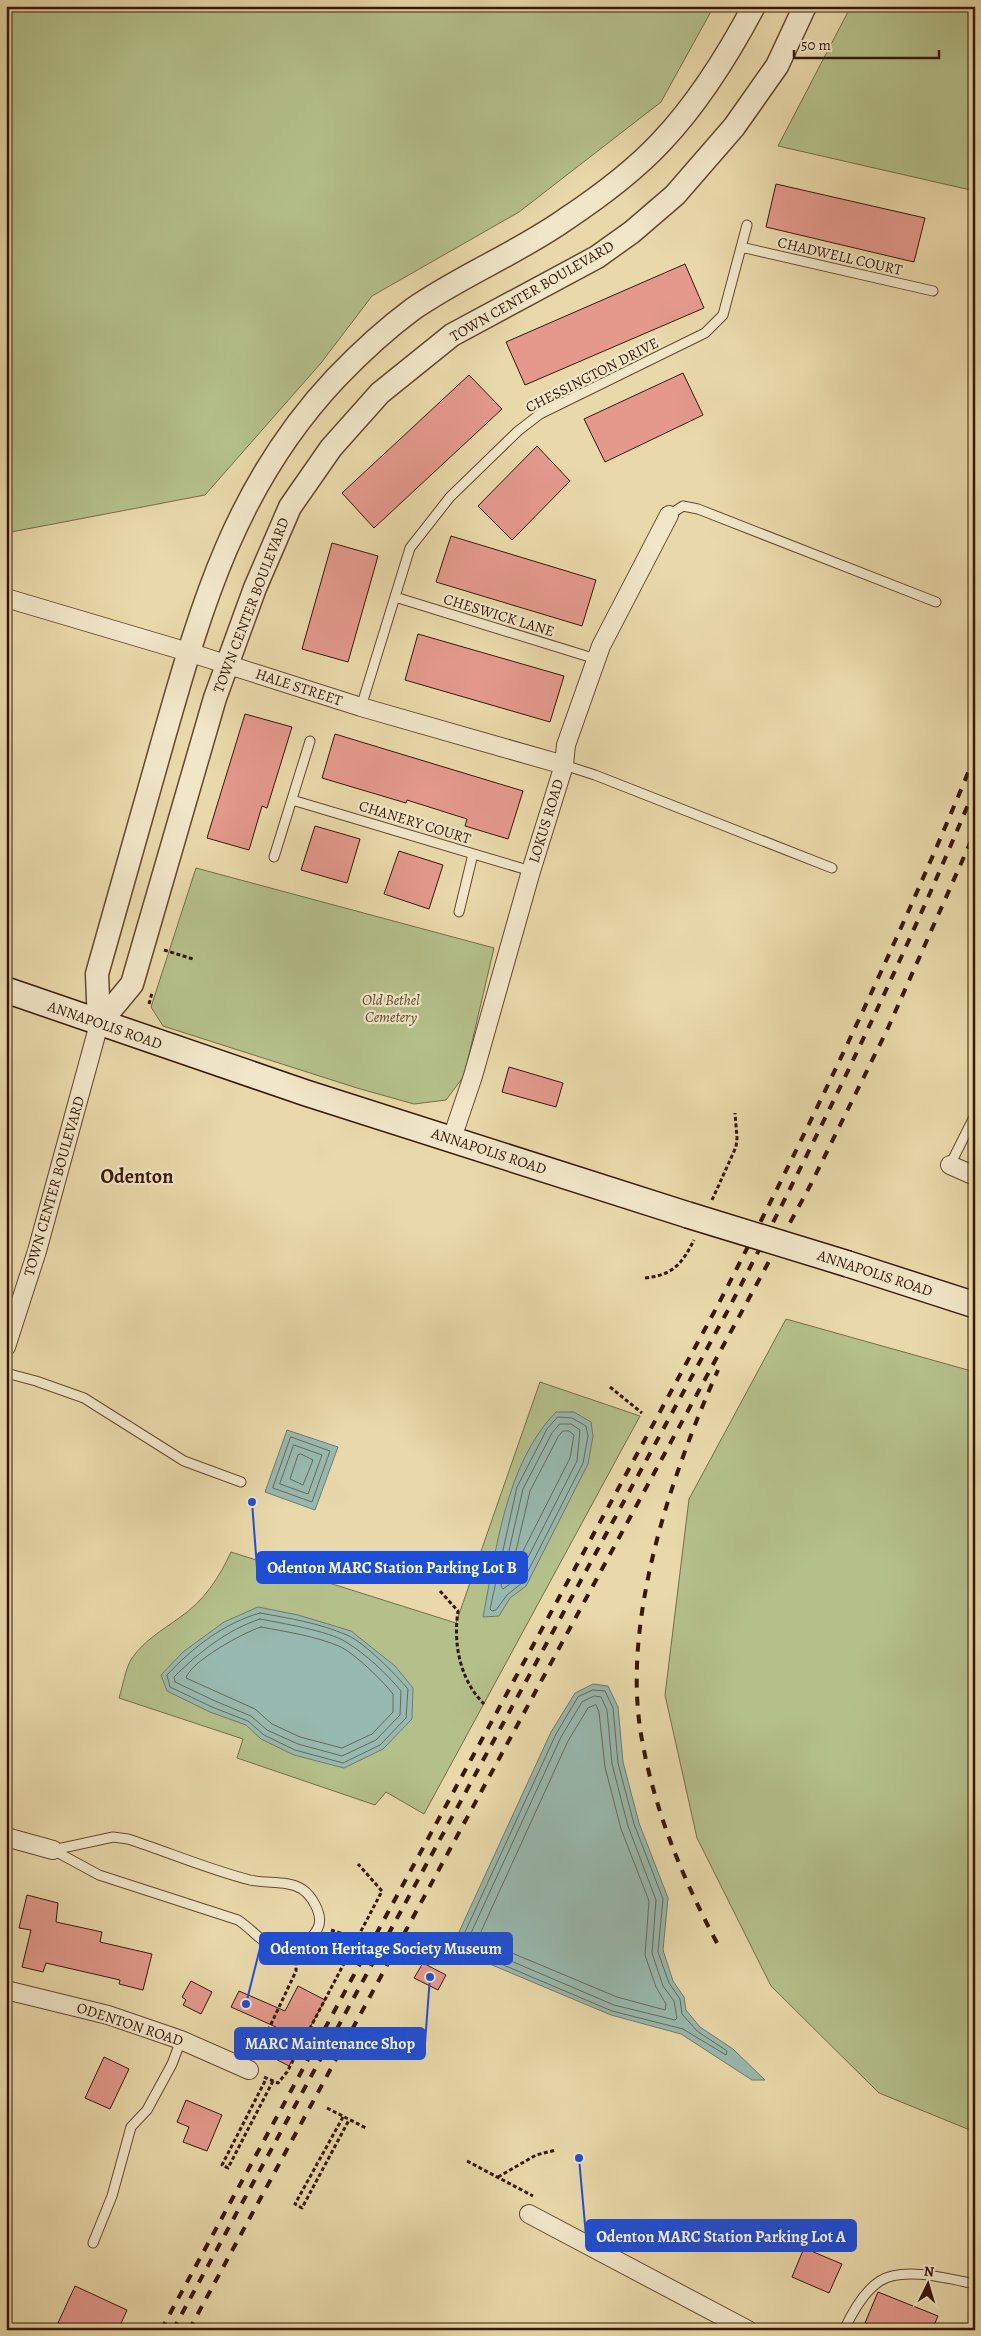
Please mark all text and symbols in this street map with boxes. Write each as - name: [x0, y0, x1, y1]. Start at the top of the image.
- scale bar: [794, 28, 938, 60]
- text: 50 m: [801, 35, 831, 55]
- street label: CHADWELL COURT: [776, 232, 905, 280]
- street label: TOWN CENTER BOULEVARD: [446, 236, 618, 346]
- street label: CHESSINGTON DRIVE: [522, 333, 662, 417]
- street label: TOWN CENTER BOULEVARD: [208, 514, 294, 696]
- street label: CHESWICK LANE: [441, 589, 557, 641]
- street label: HALE STREET: [253, 664, 346, 711]
- street label: LOKUS ROAD: [524, 776, 568, 866]
- street label: CHANERY COURT: [356, 795, 474, 849]
- park label: Old Bethel Cemetery: [362, 990, 420, 1027]
- street label: ANNAPOLIS ROAD: [44, 996, 165, 1054]
- street label: TOWN CENTER BOULEVARD: [19, 1094, 89, 1278]
- street label: ANNAPOLIS ROAD: [428, 1123, 549, 1179]
- district label: Odenton: [101, 1163, 173, 1190]
- street label: ANNAPOLIS ROAD: [814, 1245, 935, 1301]
- callout: Odenton MARC Station Parking Lot B: [257, 1552, 527, 1583]
- text: Odenton MARC Station Parking Lot B: [267, 1557, 517, 1579]
- callout: Odenton Heritage Society Museum: [260, 1933, 512, 1964]
- text: Odenton Heritage Society Museum: [270, 1938, 502, 1960]
- street label: ODENTON ROAD: [74, 1997, 186, 2051]
- callout: MARC Maintenance Shop: [235, 2028, 425, 2059]
- text: MARC Maintenance Shop: [245, 2033, 416, 2055]
- callout: Odenton MARC Station Parking Lot A: [586, 2220, 856, 2251]
- text: Odenton MARC Station Parking Lot A: [596, 2226, 847, 2248]
- north arrow: [904, 2258, 954, 2308]
- text: N: [923, 2262, 935, 2281]

